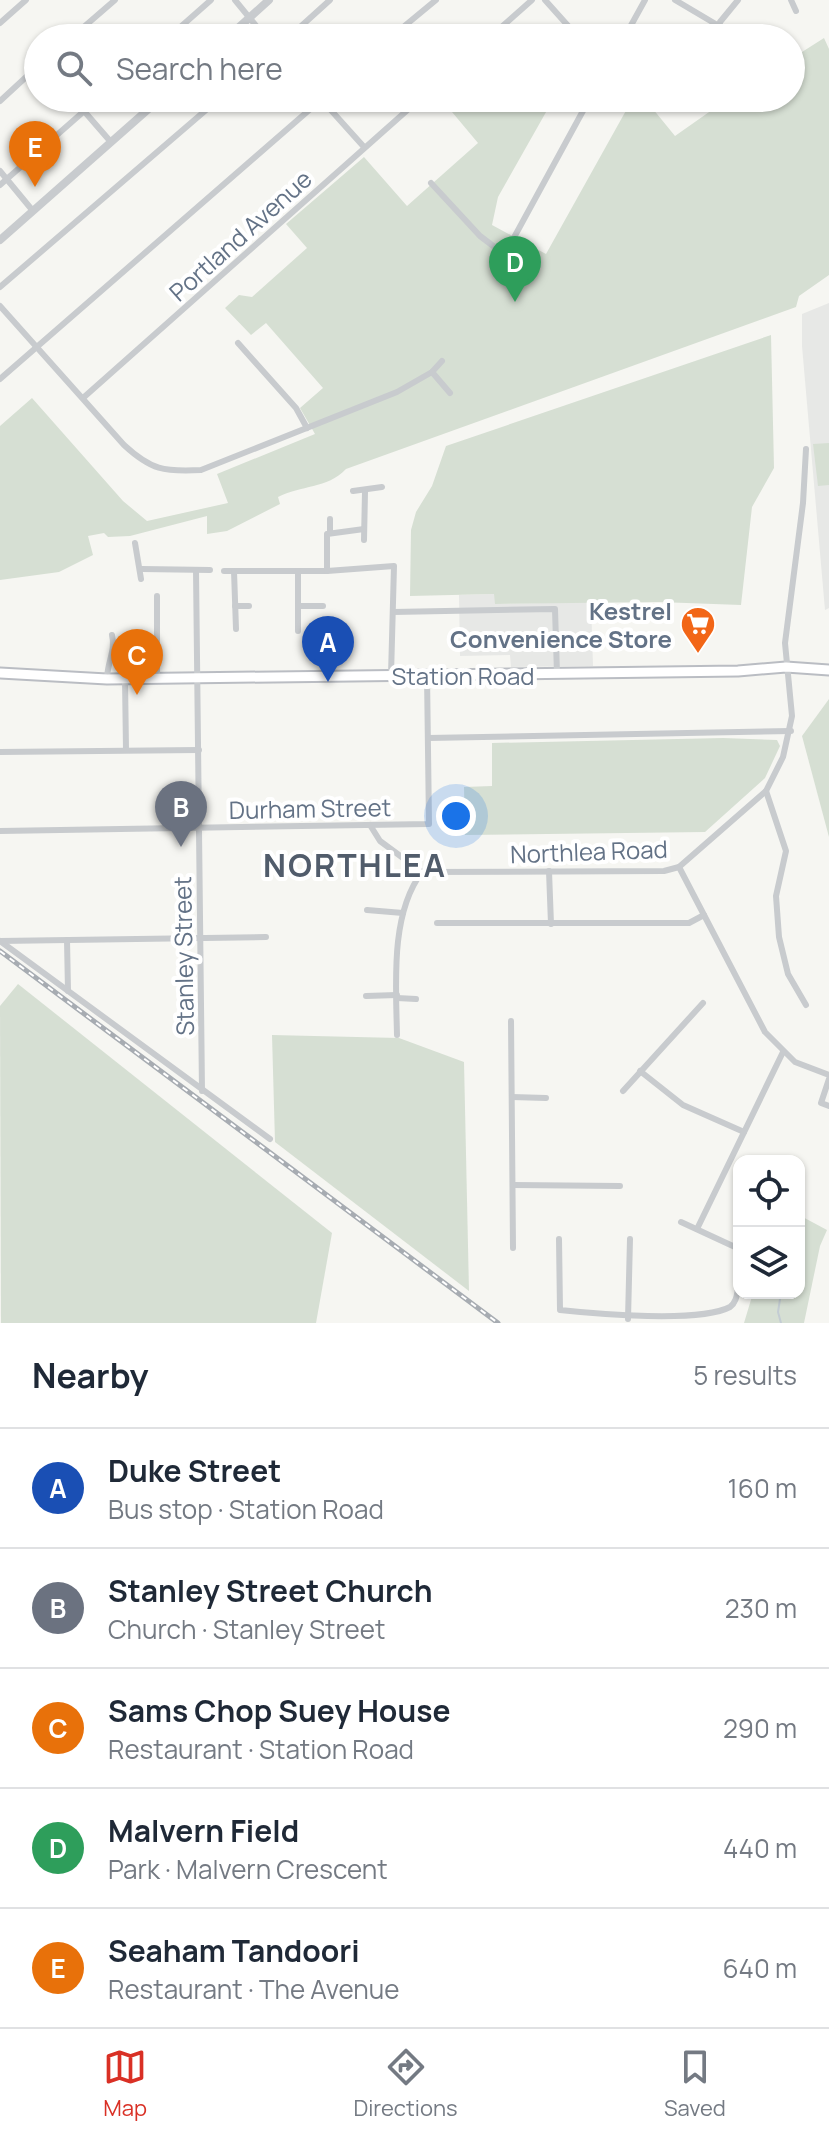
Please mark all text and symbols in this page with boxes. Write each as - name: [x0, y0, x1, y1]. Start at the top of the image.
- search box: [24, 24, 805, 112]
- icon: search: [52, 46, 96, 90]
- text: Search here: [116, 48, 283, 89]
- pin: E: [9, 121, 61, 187]
- street label: Portland Avenue: [162, 162, 318, 308]
- pin: D: [489, 236, 541, 302]
- place label: Kestrel Convenience Store: [450, 594, 672, 655]
- supermarket icon: Kestrel Convenience Store: [679, 605, 717, 655]
- pin: A: [302, 616, 354, 682]
- pin: C: [111, 629, 163, 695]
- street label: Station Road: [391, 659, 535, 692]
- pin: B: [155, 781, 207, 847]
- street label: Durham Street: [229, 790, 391, 826]
- your location: [436, 796, 476, 836]
- street label: Northlea Road: [510, 832, 668, 870]
- district label: NORTHLEA: [263, 843, 447, 887]
- street label: Stanley Street: [165, 876, 201, 1036]
- map controls: [733, 1155, 805, 1299]
- button: locate: [733, 1155, 805, 1227]
- button: layers: [733, 1227, 805, 1299]
- text: Nearby: [32, 1352, 148, 1398]
- text: 5 results: [693, 1357, 797, 1393]
- text: Duke Street: [108, 1450, 281, 1491]
- text: A: [49, 1470, 67, 1506]
- text: 160 m: [728, 1470, 797, 1506]
- text: Bus stop · Station Road: [108, 1491, 384, 1527]
- text: Stanley Street Church: [108, 1570, 433, 1611]
- text: B: [50, 1590, 66, 1626]
- text: 230 m: [725, 1590, 797, 1626]
- text: Church · Stanley Street: [108, 1611, 385, 1647]
- text: Sams Chop Suey House: [108, 1690, 450, 1731]
- text: C: [48, 1710, 68, 1746]
- text: 290 m: [723, 1710, 797, 1746]
- text: Restaurant · Station Road: [108, 1731, 414, 1767]
- text: Malvern Field: [108, 1810, 299, 1851]
- text: D: [49, 1830, 67, 1866]
- text: 440 m: [723, 1830, 797, 1866]
- text: Park · Malvern Crescent: [108, 1851, 388, 1887]
- text: Seaham Tandoori: [108, 1930, 360, 1971]
- text: E: [50, 1950, 66, 1986]
- text: 640 m: [722, 1950, 797, 1986]
- text: Restaurant · The Avenue: [108, 1971, 399, 2007]
- tab: Map: [103, 2045, 147, 2123]
- tab: Directions: [353, 2045, 458, 2123]
- tab: Saved: [664, 2045, 726, 2123]

